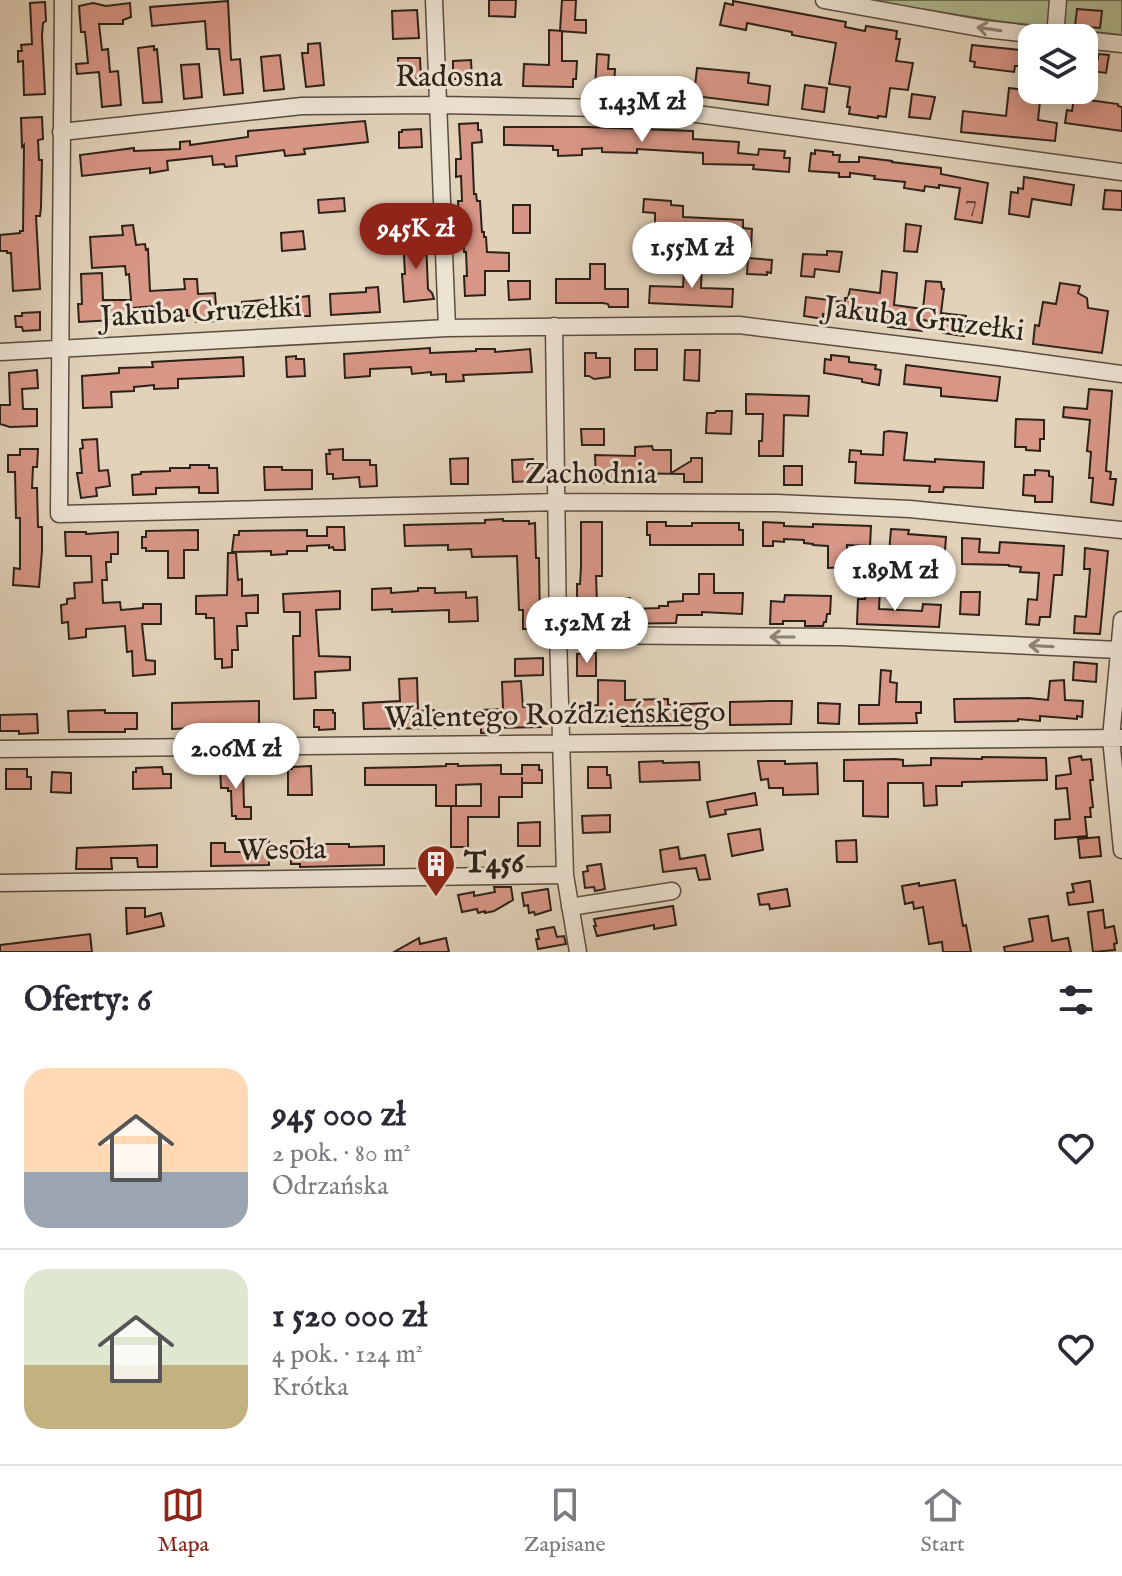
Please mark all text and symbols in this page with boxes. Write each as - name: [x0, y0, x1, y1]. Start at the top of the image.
- one-way arrow: [976, 21, 1002, 36]
- map controls: [1018, 24, 1098, 104]
- button: layers: [1018, 24, 1098, 104]
- street label: Radosna: [395, 59, 503, 97]
- pin: 1.43M zł: [559, 76, 725, 144]
- text: 1.43M zł: [598, 85, 686, 118]
- house number: 7: [965, 187, 977, 220]
- pin: 945K zł: [342, 203, 490, 271]
- text: 945K zł: [378, 212, 454, 245]
- pin: 1.55M zł: [609, 222, 775, 290]
- text: 1.55M zł: [650, 231, 734, 264]
- street label: Jakuba Gruzełki: [818, 288, 1027, 351]
- street label: Jakuba Gruzełki: [96, 289, 303, 337]
- street label: Zachodnia: [525, 456, 657, 494]
- pin: 1.89M zł: [812, 545, 978, 613]
- text: 1.89M zł: [852, 554, 938, 587]
- pin: 1.52M zł: [504, 597, 670, 665]
- text: 1.52M zł: [544, 606, 630, 639]
- one-way arrow: [769, 629, 796, 645]
- one-way arrow: [1028, 639, 1055, 654]
- street label: Walentego Roździeńskiego: [384, 694, 726, 738]
- pin: 2.06M zł: [153, 723, 319, 791]
- text: 2.06M zł: [191, 732, 281, 765]
- street label: Wesoła: [237, 831, 327, 871]
- building icon: T456: [415, 843, 457, 898]
- place label: T456: [463, 845, 525, 883]
- icon: filters: [1054, 978, 1098, 1022]
- text: Oferty: 6: [24, 979, 151, 1022]
- text: 945 000 zł: [272, 1094, 405, 1137]
- icon: home: [88, 1100, 184, 1196]
- icon: heart: [1054, 1126, 1098, 1170]
- text: 2 pok. · 80 m²: [272, 1137, 411, 1170]
- text: Odrzańska: [272, 1170, 388, 1203]
- text: 1 520 000 zł: [272, 1295, 427, 1338]
- icon: home: [88, 1301, 184, 1397]
- icon: heart: [1054, 1327, 1098, 1371]
- text: 4 pok. · 124 m²: [272, 1338, 423, 1371]
- text: Krótka: [272, 1371, 348, 1404]
- tab: Mapa: [157, 1483, 209, 1559]
- tab: Zapisane: [524, 1483, 606, 1559]
- tab: Start: [921, 1483, 965, 1559]

